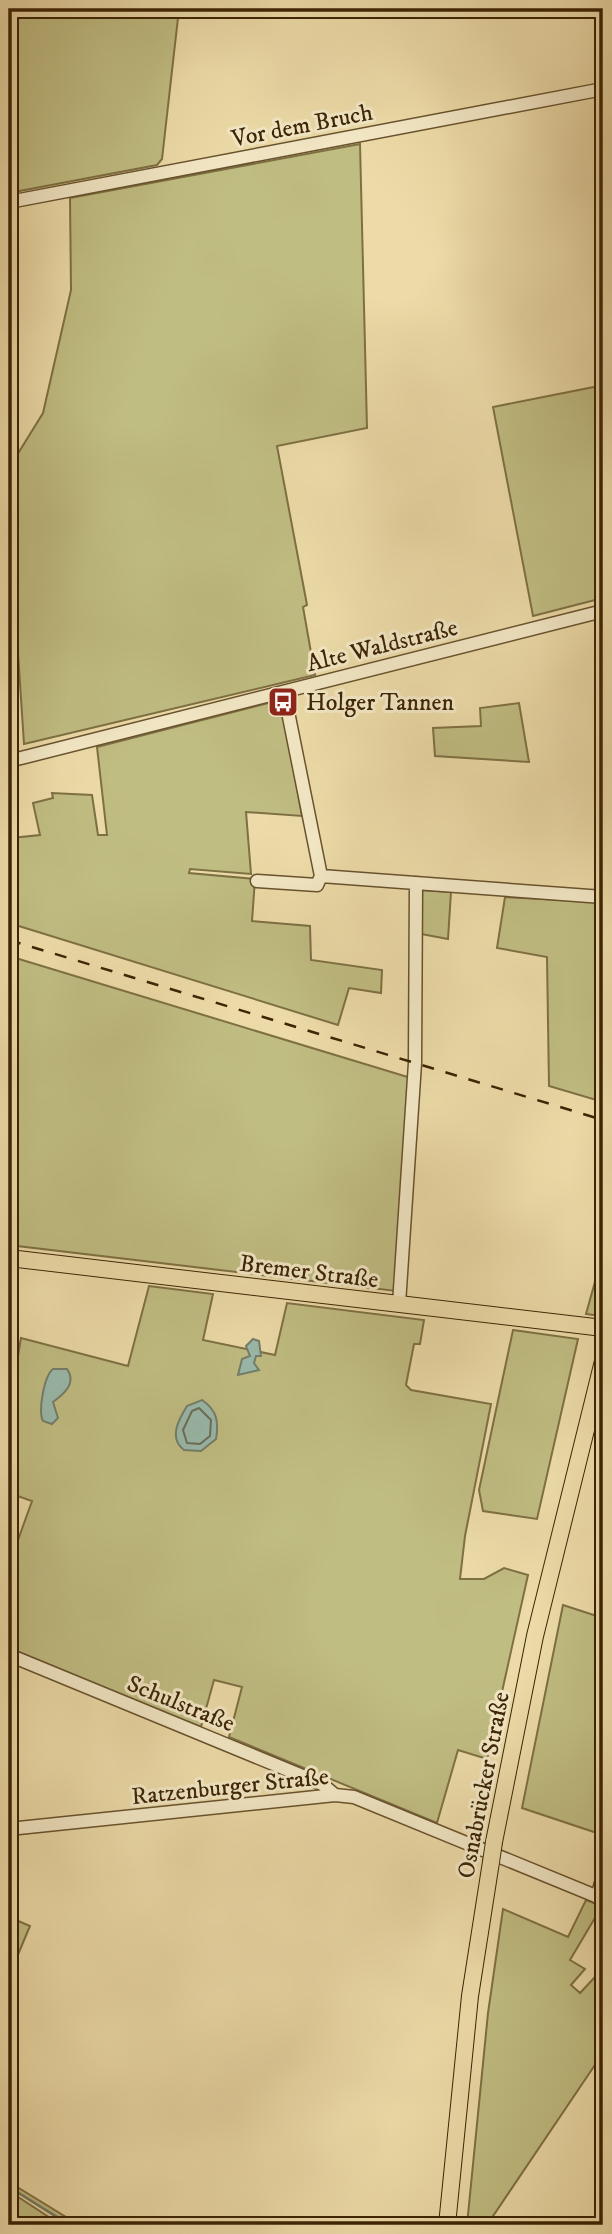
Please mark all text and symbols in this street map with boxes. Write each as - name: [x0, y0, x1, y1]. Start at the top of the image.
- street label: Vor dem Bruch: [228, 98, 376, 155]
- street label: Alte Waldstraße: [304, 613, 461, 679]
- bus stop icon: Holger Tannen: [266, 685, 300, 719]
- place label: Holger Tannen: [306, 688, 454, 718]
- street label: Bremer Straße: [238, 1249, 380, 1295]
- street label: Schulstraße: [122, 1669, 239, 1739]
- street label: Osnabrücker Straße: [451, 1689, 517, 1881]
- street label: Ratzenburger Straße: [130, 1762, 330, 1812]

